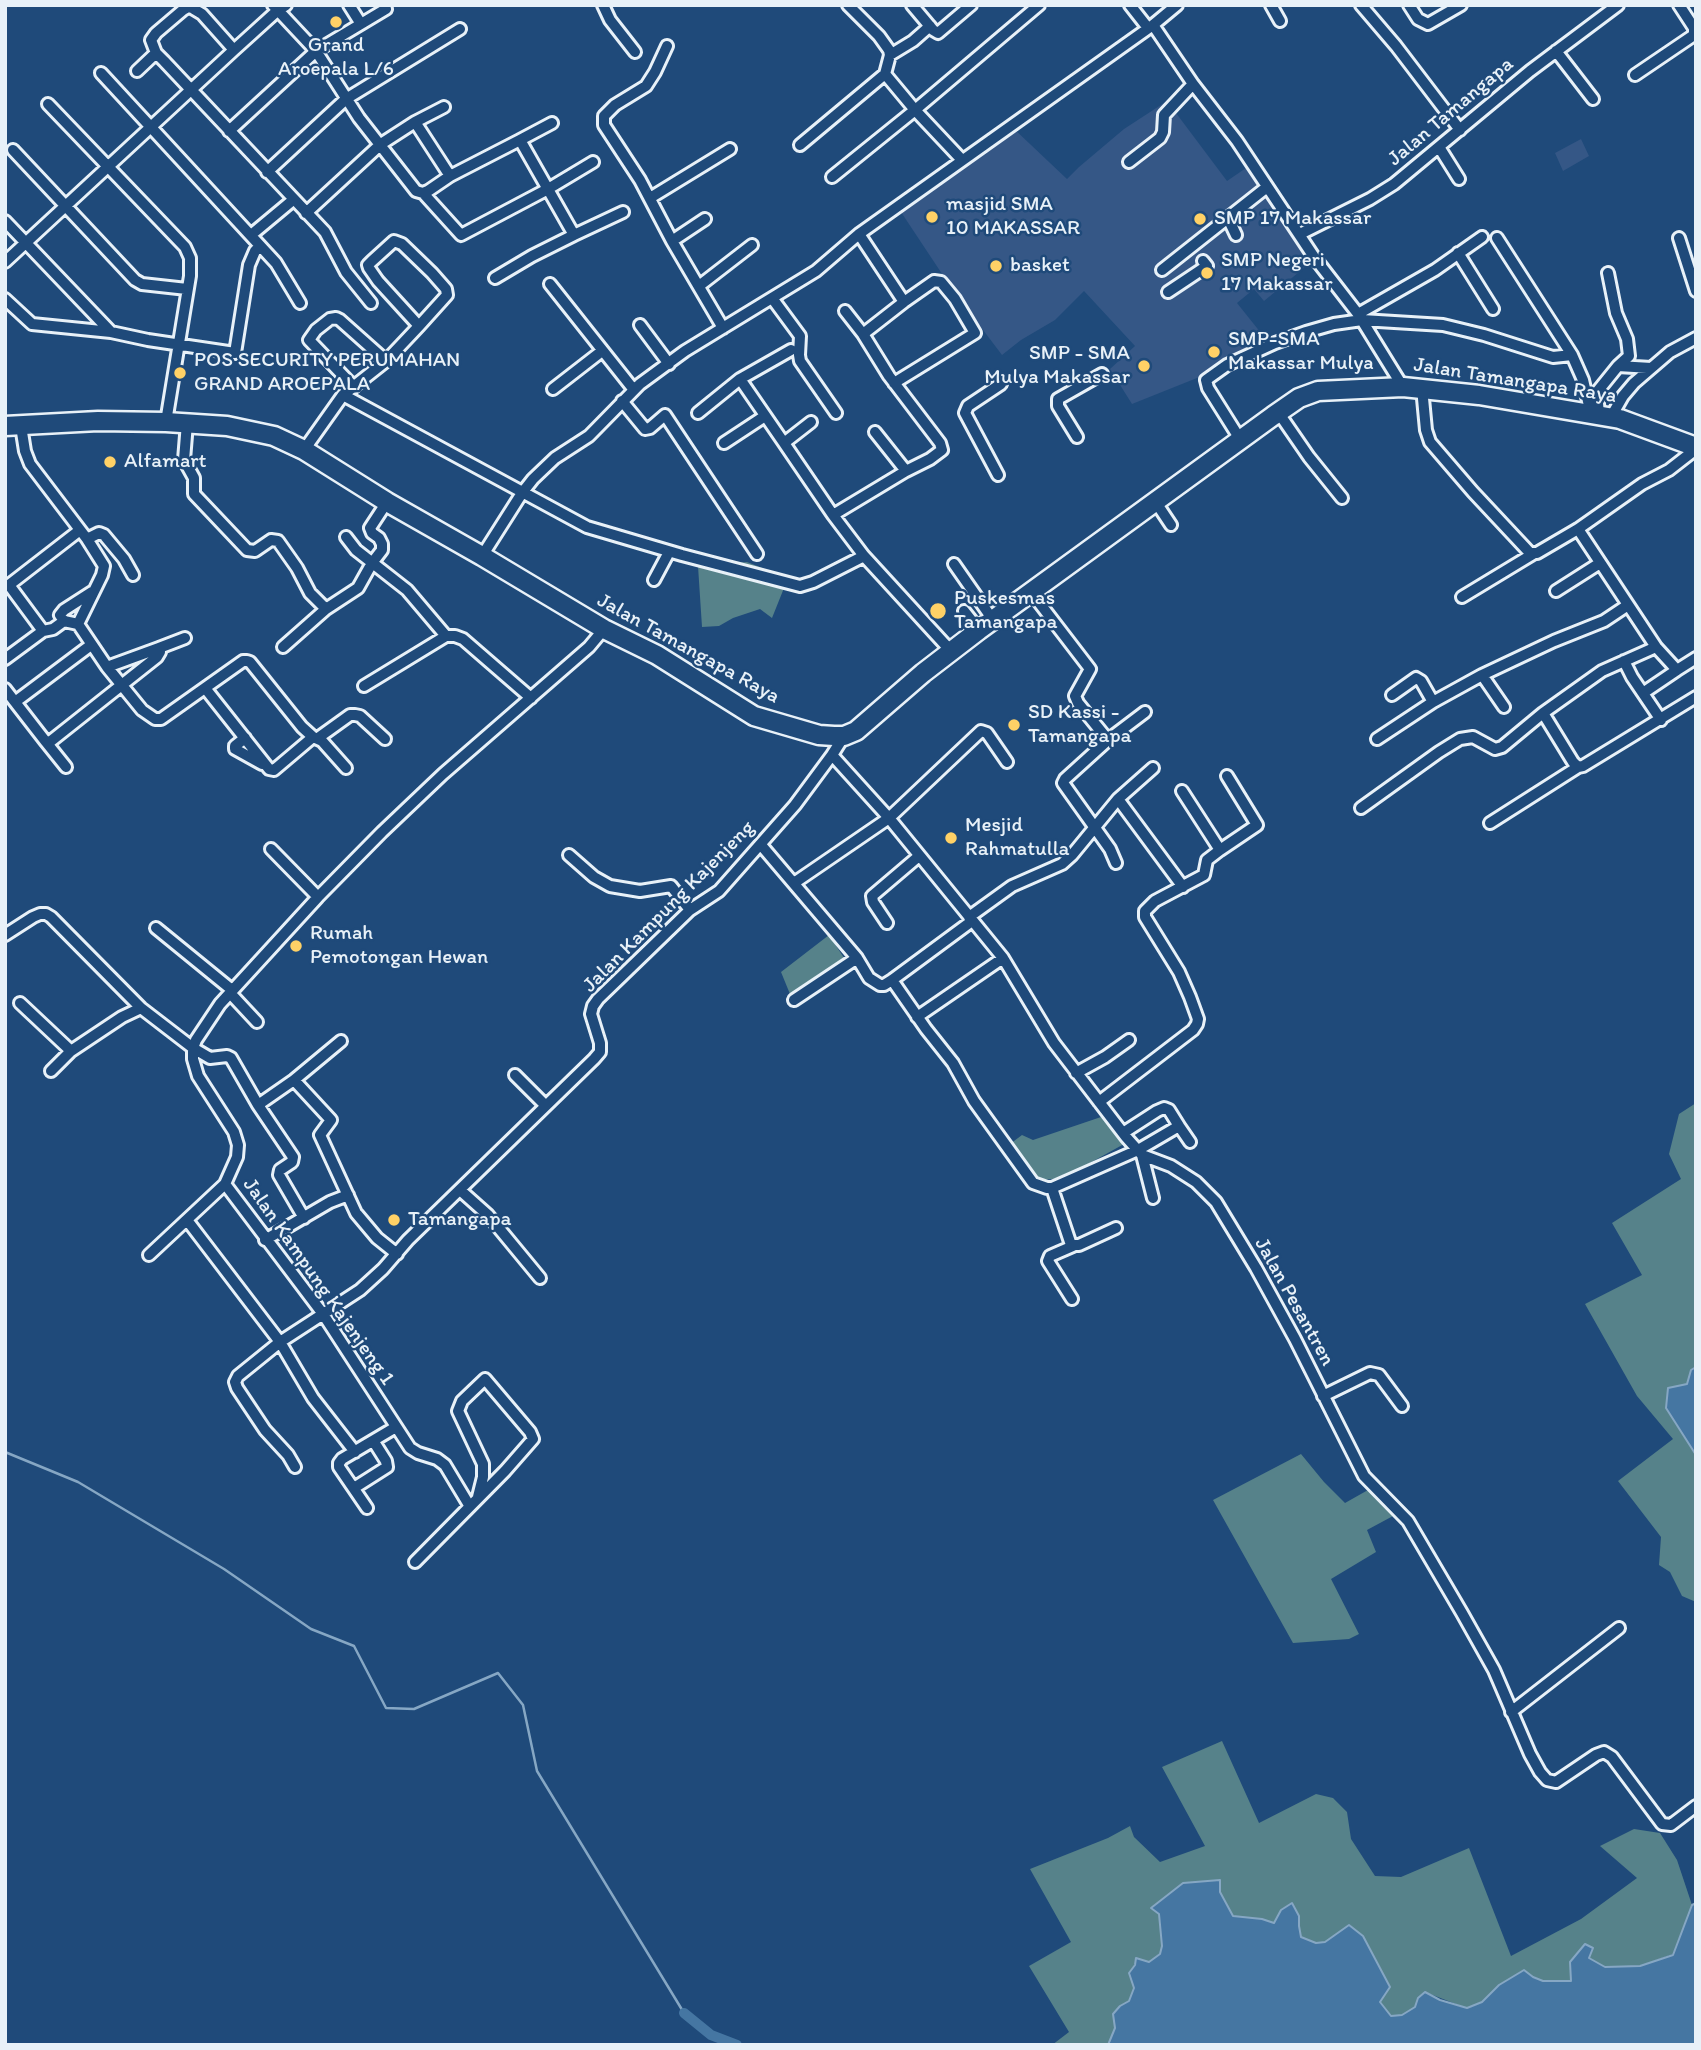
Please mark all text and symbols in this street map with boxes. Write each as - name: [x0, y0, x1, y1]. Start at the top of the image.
- marker: Grand Aroepala L/6: [328, 14, 344, 30]
- place label: Grand Aroepala L/6: [278, 33, 394, 83]
- street label: Jalan Tamangapa: [1383, 52, 1519, 172]
- place label: masjid SMA 10 MAKASSAR: [946, 192, 1080, 242]
- place label: SMP 17 Makassar: [1214, 206, 1371, 232]
- marker: masjid SMA 10 MAKASSAR: [924, 209, 940, 225]
- marker: SMP 17 Makassar: [1192, 211, 1208, 227]
- place label: SMP Negeri 17 Makassar: [1221, 248, 1333, 298]
- place label: basket: [1010, 253, 1070, 279]
- marker: basket: [988, 258, 1004, 274]
- marker: SMP Negeri 17 Makassar: [1199, 265, 1215, 281]
- place label: SMP-SMA Makassar Mulya: [1228, 327, 1374, 377]
- place label: SMP - SMA Mulya Makassar: [984, 341, 1130, 391]
- marker: SMP-SMA Makassar Mulya: [1206, 344, 1222, 360]
- place label: POS SECURITY PERUMAHAN GRAND AROEPALA: [194, 348, 460, 398]
- street label: Jalan Tamangapa Raya: [1412, 353, 1618, 409]
- marker: SMP - SMA Mulya Makassar: [1136, 358, 1152, 374]
- marker: POS SECURITY PERUMAHAN GRAND AROEPALA: [172, 365, 188, 381]
- place label: Alfamart: [124, 449, 206, 475]
- marker: Alfamart: [102, 454, 118, 470]
- place label: Puskesmas Tamangapa: [954, 586, 1058, 636]
- street label: Jalan Tamangapa Raya: [592, 588, 784, 710]
- marker: Puskesmas Tamangapa: [928, 601, 948, 621]
- place label: SD Kassi - Tamangapa: [1028, 700, 1132, 750]
- marker: SD Kassi - Tamangapa: [1006, 717, 1022, 733]
- place label: Mesjid Rahmatulla: [965, 813, 1070, 863]
- street label: Jalan Kampung Kajenjeng: [578, 816, 760, 998]
- marker: Mesjid Rahmatulla: [943, 830, 959, 846]
- place label: Rumah Pemotongan Hewan: [310, 921, 488, 971]
- marker: Rumah Pemotongan Hewan: [288, 938, 304, 954]
- street label: Jalan Kampung Kajenjeng 1: [237, 1174, 399, 1390]
- place label: Tamangapa: [408, 1207, 512, 1233]
- marker: Tamangapa: [386, 1212, 402, 1228]
- street label: Jalan Pesantren: [1248, 1233, 1340, 1371]

